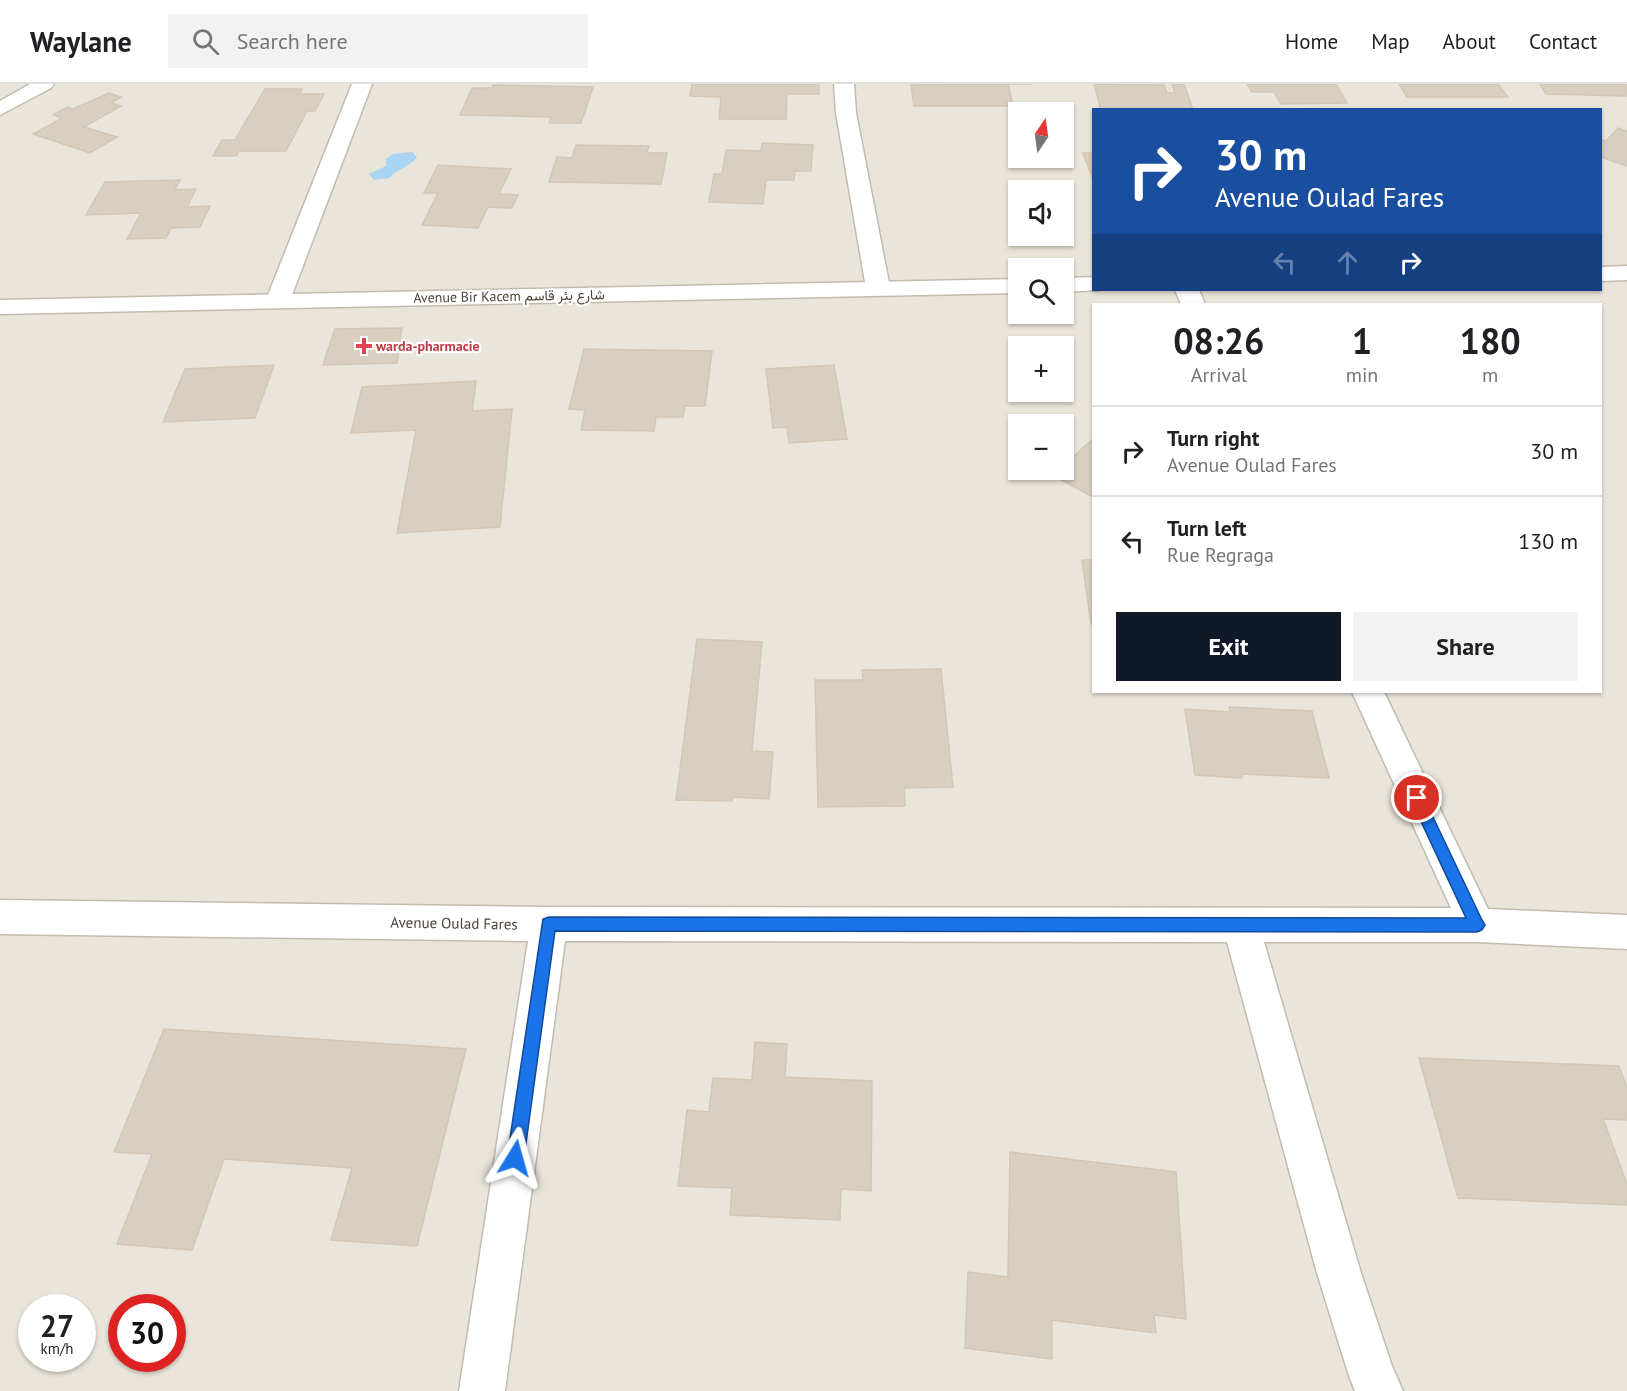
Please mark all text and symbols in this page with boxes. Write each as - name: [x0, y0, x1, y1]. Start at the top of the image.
- search box: [168, 14, 588, 68]
- text: Waylane: [30, 23, 132, 60]
- icon: search: [189, 25, 222, 58]
- text: Search here: [237, 27, 348, 55]
- text: Home: [1285, 28, 1338, 55]
- text: Map: [1371, 28, 1410, 55]
- text: About: [1443, 28, 1496, 55]
- text: Contact: [1529, 28, 1597, 55]
- north arrow: [1008, 102, 1074, 168]
- map controls: [1008, 102, 1074, 480]
- text: 30 m: [1215, 127, 1307, 182]
- icon: right: [1116, 132, 1194, 210]
- button: sound: [1008, 180, 1074, 246]
- text: Avenue Oulad Fares: [1215, 180, 1444, 214]
- icon: left: [1268, 246, 1301, 279]
- icon: ahead: [1331, 246, 1364, 279]
- icon: right: [1394, 246, 1427, 279]
- button: search: [1008, 258, 1074, 324]
- street label: Avenue Bir Kacem شارع بئر قاسم: [413, 285, 605, 309]
- text: 08:26: [1173, 317, 1265, 364]
- text: 1: [1352, 317, 1372, 364]
- text: 180: [1460, 317, 1521, 364]
- button: +: [1008, 336, 1074, 402]
- place label: warda-pharmacie: [375, 337, 480, 355]
- marker: warda-pharmacie: [357, 339, 371, 353]
- text: Arrival: [1191, 362, 1247, 388]
- text: min: [1346, 362, 1378, 388]
- text: m: [1482, 362, 1498, 388]
- button: −: [1008, 414, 1074, 480]
- text: Turn right: [1167, 424, 1259, 452]
- icon: right: [1116, 435, 1149, 468]
- text: 30 m: [1530, 437, 1578, 465]
- text: Avenue Oulad Fares: [1167, 452, 1337, 478]
- text: Turn left: [1167, 514, 1247, 542]
- icon: left: [1116, 525, 1149, 558]
- text: 130 m: [1518, 527, 1578, 555]
- text: Rue Regraga: [1167, 542, 1274, 568]
- button: Exit: [1116, 612, 1341, 681]
- button: Share: [1353, 612, 1578, 681]
- pin: [1391, 772, 1442, 823]
- icon: arrive: [1400, 781, 1433, 814]
- street label: Avenue Oulad Fares: [390, 912, 518, 934]
- position arrow: [483, 1126, 547, 1190]
- speed limit sign: 30: [108, 1294, 186, 1372]
- text: 27: [40, 1306, 74, 1345]
- text: km/h: [41, 1339, 73, 1358]

